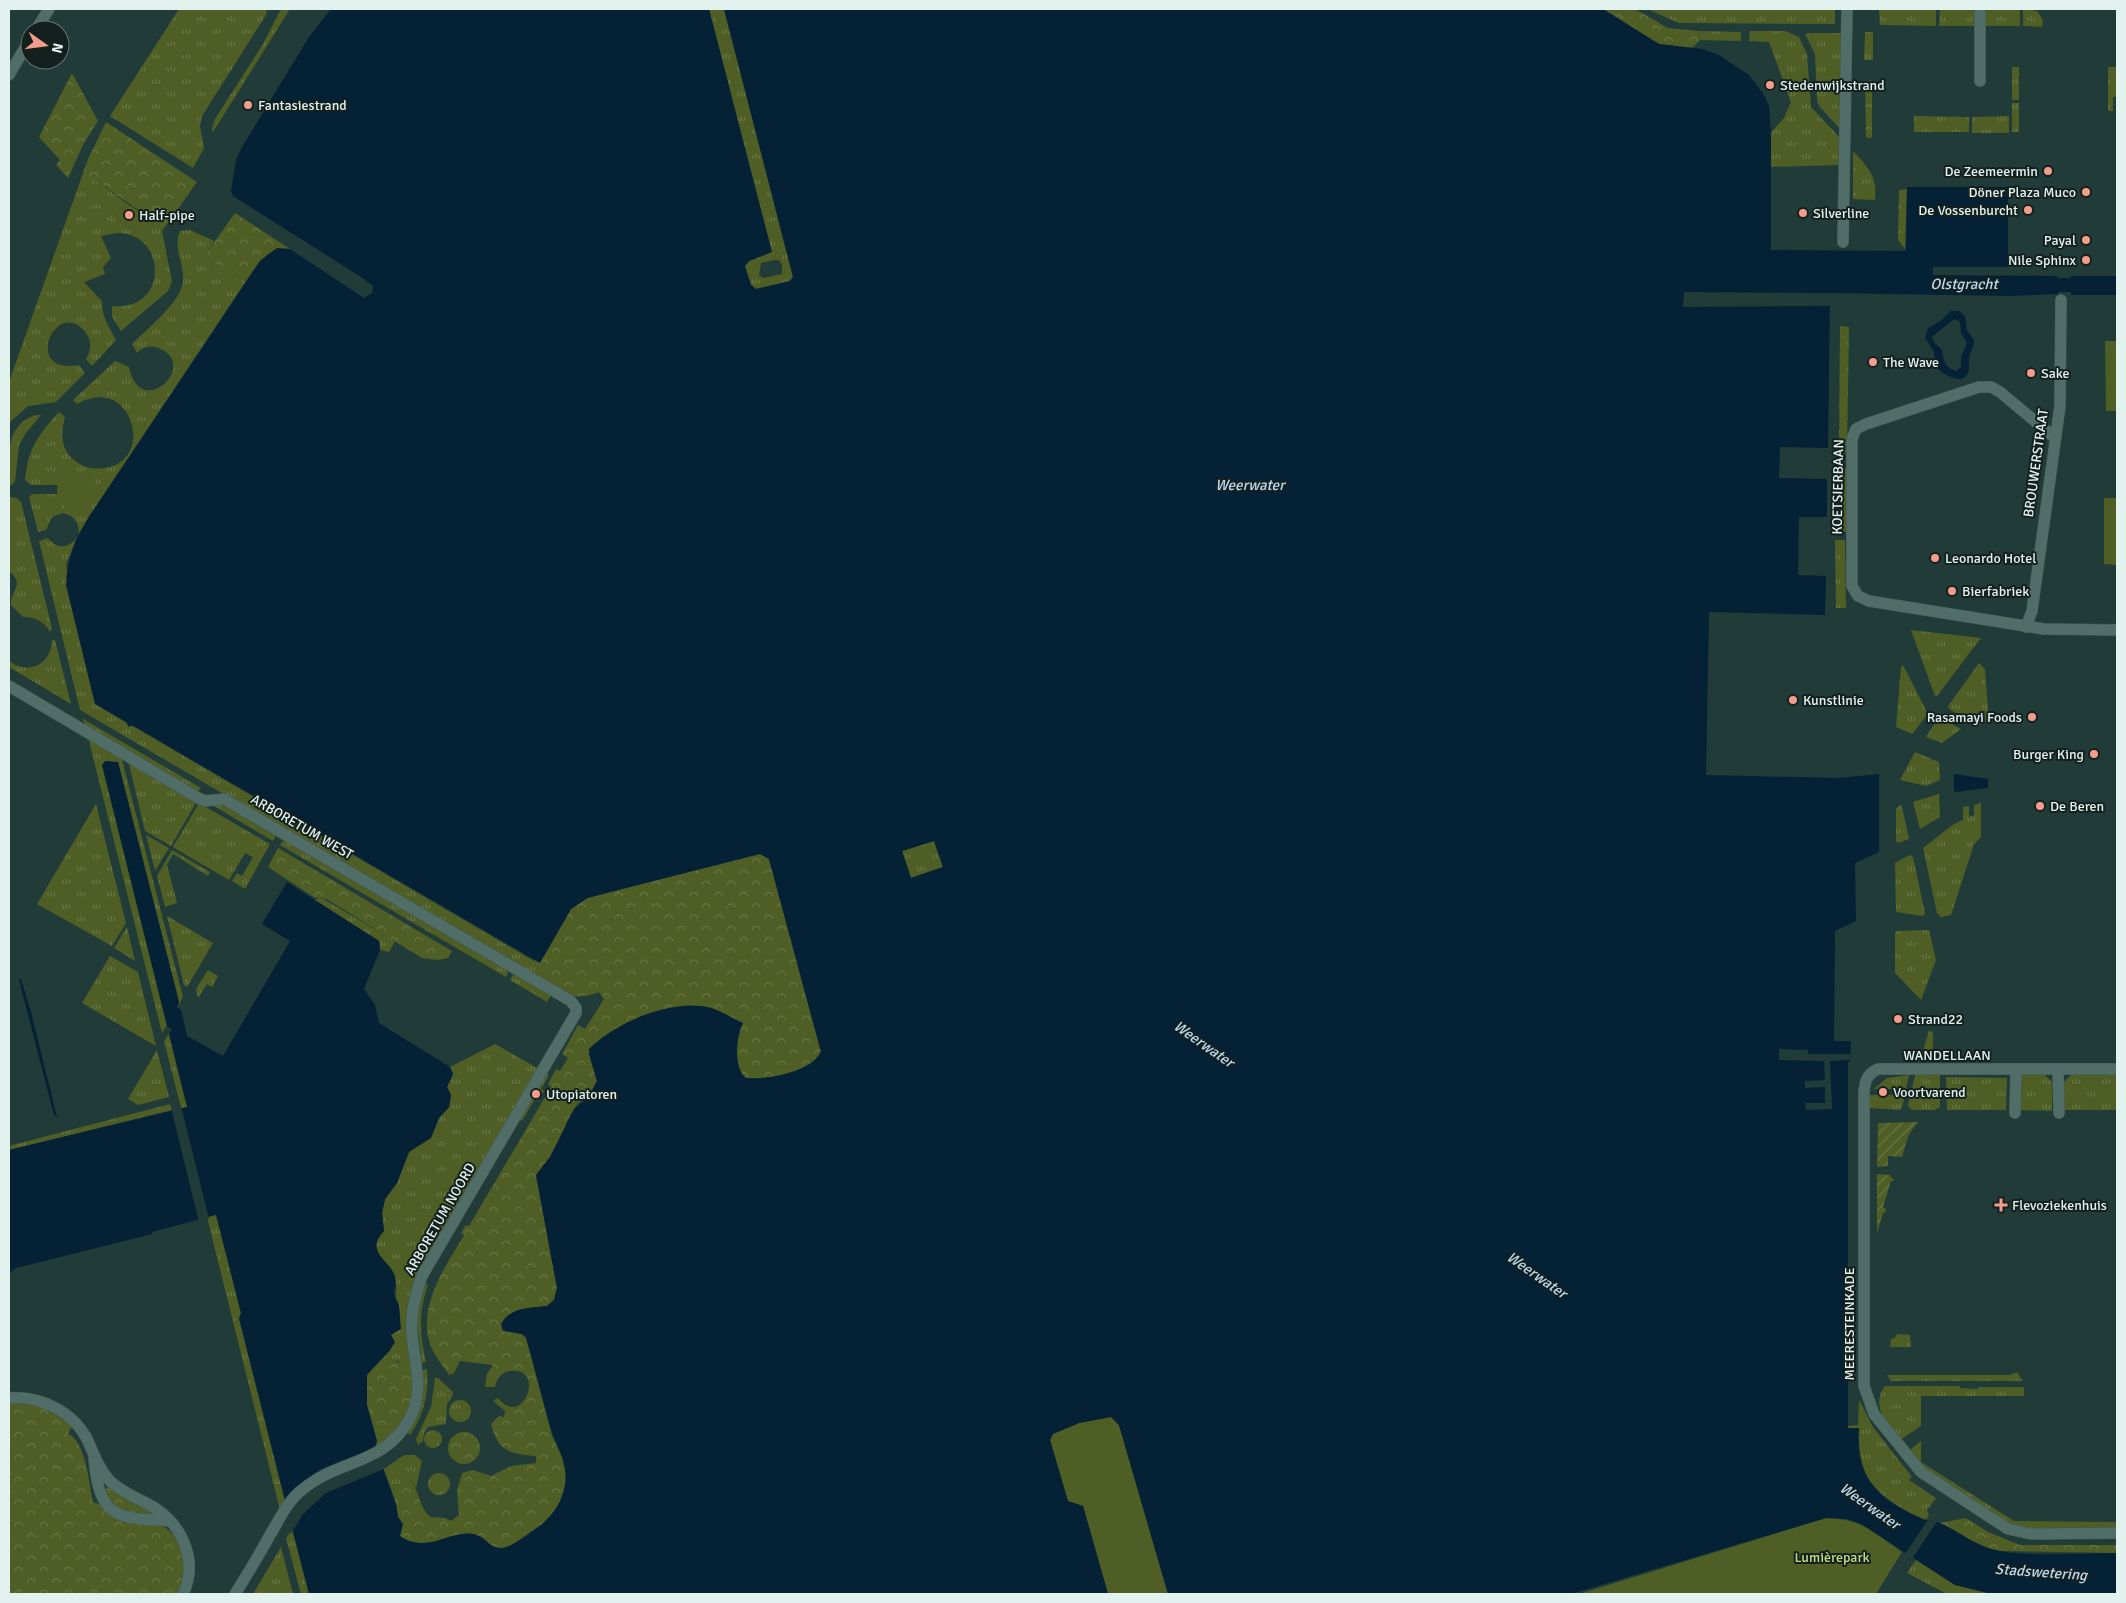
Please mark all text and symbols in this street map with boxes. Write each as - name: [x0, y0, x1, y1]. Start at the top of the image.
- north arrow: [20, 20, 70, 70]
- text: N: [48, 41, 67, 55]
- place label: Stedenwijkstrand: [1780, 77, 1885, 94]
- marker: Stedenwijkstrand: [1764, 79, 1776, 91]
- place label: Fantasiestrand: [258, 97, 347, 114]
- marker: Fantasiestrand: [242, 99, 254, 111]
- place label: De Zeemeermin: [1944, 163, 2038, 180]
- marker: De Zeemeermin: [2042, 165, 2054, 177]
- place label: Döner Plaza Muco: [1968, 184, 2076, 201]
- marker: Döner Plaza Muco: [2080, 186, 2092, 198]
- place label: De Vossenburcht: [1918, 202, 2018, 219]
- marker: De Vossenburcht: [2022, 204, 2034, 216]
- place label: Silverline: [1813, 205, 1869, 222]
- place label: Half-pipe: [139, 207, 195, 224]
- marker: Silverline: [1797, 207, 1809, 219]
- marker: Half-pipe: [123, 209, 135, 221]
- place label: Payal: [2044, 232, 2076, 249]
- marker: Payal: [2080, 234, 2092, 246]
- place label: Nile Sphinx: [2008, 252, 2077, 269]
- marker: Nile Sphinx: [2080, 254, 2092, 266]
- water label: Olstgracht: [1930, 275, 1999, 293]
- place label: The Wave: [1883, 354, 1939, 371]
- marker: The Wave: [1867, 356, 1879, 368]
- place label: Sake: [2041, 365, 2070, 382]
- marker: Sake: [2025, 367, 2037, 379]
- street label: BROUWERSTRAAT: [2020, 408, 2052, 518]
- street label: KOETSIERBAAN: [1829, 439, 1847, 535]
- water label: Weerwater: [1215, 476, 1287, 494]
- place label: Leonardo Hotel: [1945, 550, 2036, 567]
- marker: Leonardo Hotel: [1929, 552, 1941, 564]
- place label: Bierfabriek: [1962, 583, 2029, 600]
- marker: Bierfabriek: [1946, 585, 1958, 597]
- place label: Kunstlinie: [1803, 692, 1864, 709]
- marker: Kunstlinie: [1787, 694, 1799, 706]
- place label: Rasamayi Foods: [1927, 709, 2022, 726]
- marker: Rasamayi Foods: [2026, 711, 2038, 723]
- place label: Burger King: [2013, 746, 2084, 763]
- marker: Burger King: [2088, 748, 2100, 760]
- street label: ARBORETUM WEST: [248, 791, 356, 863]
- place label: De Beren: [2050, 798, 2104, 815]
- marker: De Beren: [2034, 800, 2046, 812]
- place label: Strand22: [1908, 1011, 1963, 1028]
- marker: Strand22: [1892, 1013, 1904, 1025]
- water label: Weerwater: [1170, 1017, 1240, 1073]
- street label: WANDELLAAN: [1903, 1047, 1991, 1064]
- place label: Voortvarend: [1893, 1084, 1966, 1101]
- place label: Utopiatoren: [546, 1086, 617, 1103]
- marker: Voortvarend: [1877, 1086, 1889, 1098]
- marker: Utopiatoren: [530, 1088, 542, 1100]
- street label: ARBORETUM NOORD: [401, 1160, 479, 1278]
- place label: Flevoziekenhuis: [2012, 1197, 2107, 1214]
- marker: Flevoziekenhuis: [1994, 1198, 2008, 1212]
- water label: Weerwater: [1503, 1248, 1573, 1304]
- street label: MEERESTEINKADE: [1841, 1267, 1858, 1381]
- water label: Weerwater: [1836, 1479, 1906, 1535]
- park label: Lumièrepark: [1794, 1549, 1870, 1566]
- water label: Stadswetering: [1994, 1560, 2089, 1584]

